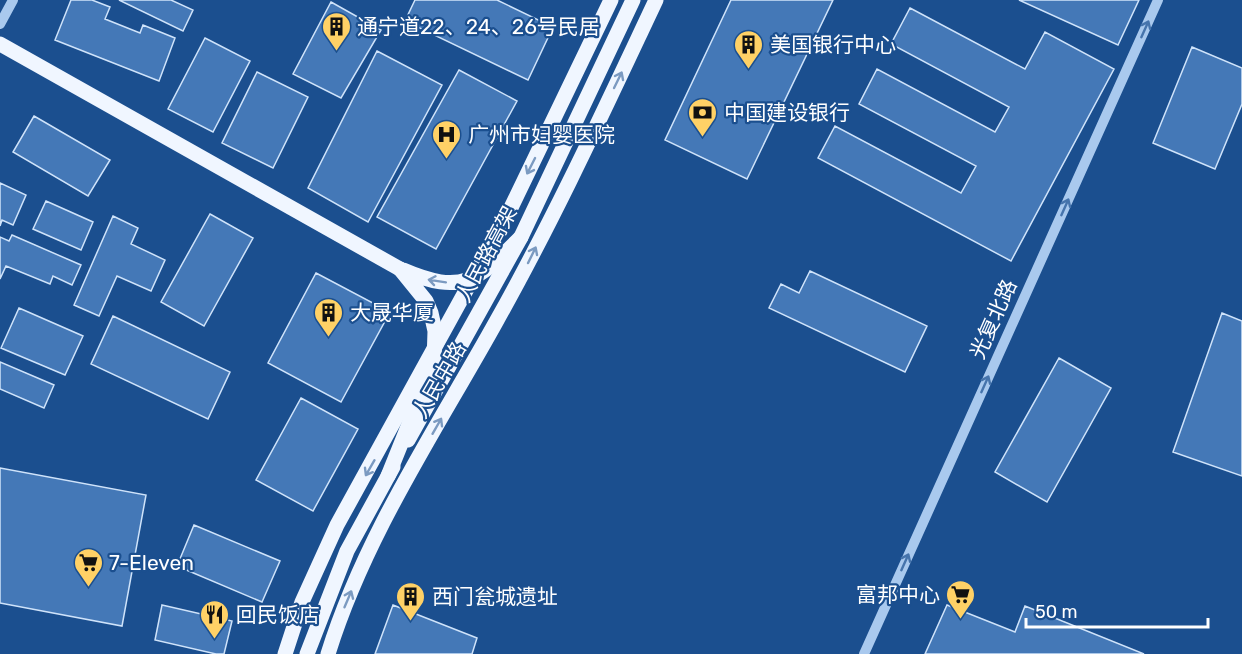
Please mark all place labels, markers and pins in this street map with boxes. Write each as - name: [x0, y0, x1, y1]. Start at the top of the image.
- building icon: 通宁道22、24、26号民居: [320, 10, 352, 52]
- place label: 通宁道22、24、26号民居: [357, 14, 600, 39]
- building icon: 美国银行中心: [733, 28, 765, 70]
- place label: 美国银行中心: [770, 32, 896, 57]
- bank icon: 中国建设银行: [687, 96, 719, 138]
- place label: 中国建设银行: [724, 100, 850, 125]
- hospital icon: 广州市妇婴医院: [431, 118, 463, 160]
- place label: 广州市妇婴医院: [468, 122, 615, 147]
- building icon: 大晟华厦: [313, 296, 345, 338]
- place label: 大晟华厦: [350, 300, 434, 325]
- supermarket icon: 7-Eleven: [72, 546, 104, 588]
- place label: 7-Eleven: [109, 550, 194, 575]
- supermarket icon: 富邦中心: [945, 578, 977, 620]
- building icon: 西门瓮城遗址: [395, 580, 427, 622]
- place label: 富邦中心: [856, 582, 940, 607]
- place label: 西门瓮城遗址: [432, 584, 558, 609]
- restaurant icon: 回民饭店: [199, 598, 231, 640]
- place label: 回民饭店: [236, 602, 320, 627]

